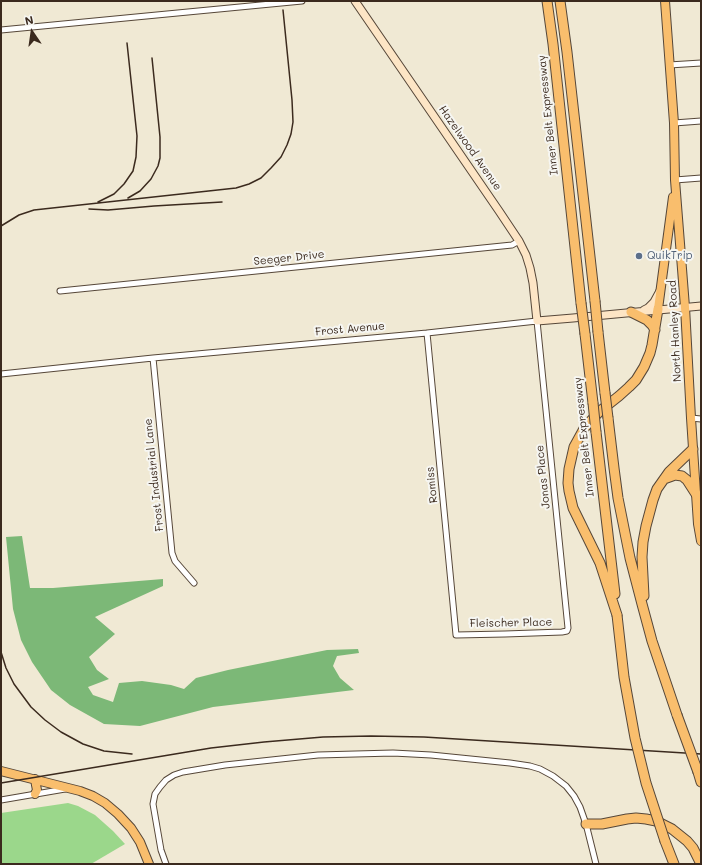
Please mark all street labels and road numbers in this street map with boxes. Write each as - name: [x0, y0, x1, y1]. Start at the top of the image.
- street label: Inner Belt Expressway: [535, 54, 561, 176]
- street label: Hazelwood Avenue: [436, 103, 504, 193]
- street label: Seeger Drive: [253, 248, 325, 268]
- street label: North Hanley Road: [666, 280, 684, 382]
- street label: Frost Avenue: [315, 319, 385, 339]
- street label: Inner Belt Expressway: [571, 376, 597, 498]
- street label: Frost Industrial Lane: [142, 418, 166, 532]
- street label: Jonas Place: [533, 444, 553, 510]
- street label: Romiss: [424, 466, 440, 504]
- street label: Fleischer Place: [470, 616, 552, 630]

